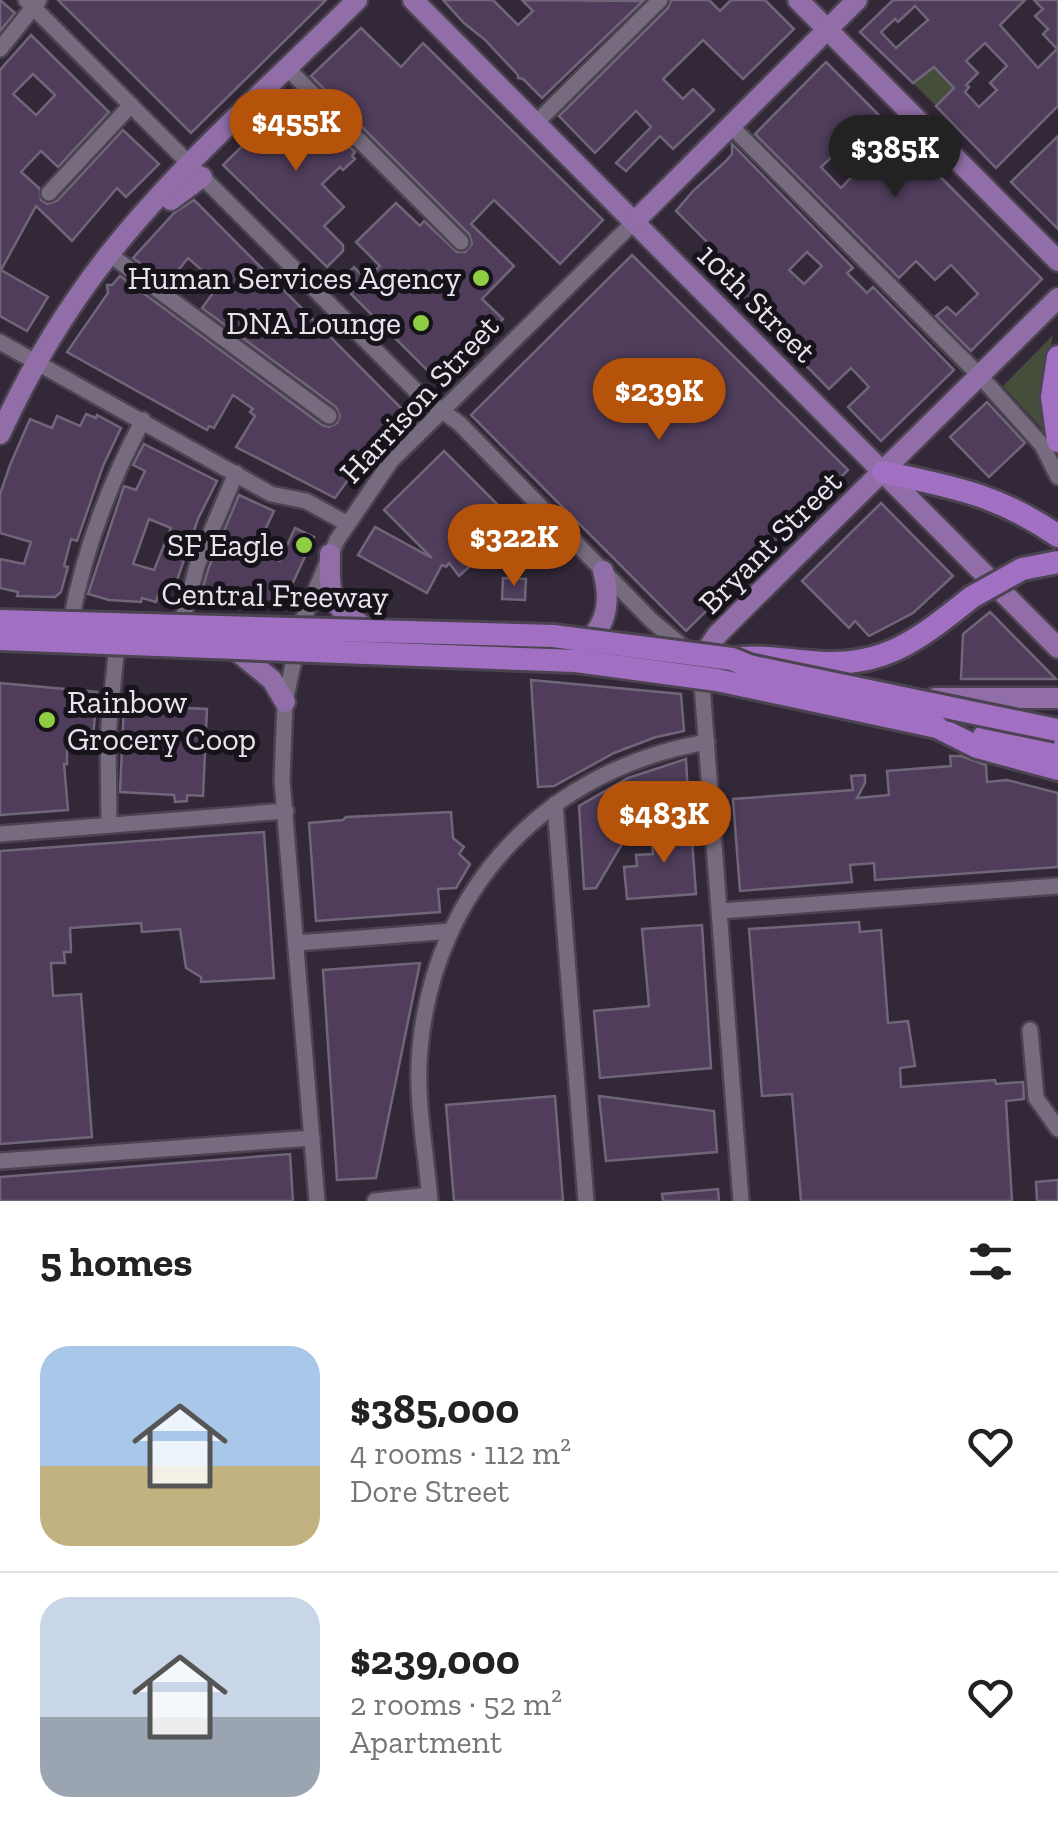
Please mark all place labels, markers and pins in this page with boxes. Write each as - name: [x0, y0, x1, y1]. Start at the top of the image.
- pin: $455K: [226, 89, 366, 174]
- pin: $385K: [825, 115, 965, 200]
- place label: Human Services Agency: [128, 259, 462, 297]
- marker: Human Services Agency: [470, 267, 492, 289]
- place label: DNA Lounge: [226, 304, 401, 342]
- marker: DNA Lounge: [410, 312, 432, 334]
- pin: $239K: [589, 358, 729, 443]
- pin: $322K: [444, 504, 584, 589]
- place label: SF Eagle: [167, 526, 284, 564]
- marker: SF Eagle: [293, 534, 315, 556]
- place label: Rainbow Grocery Coop: [67, 683, 256, 758]
- marker: Rainbow Grocery Coop: [36, 709, 58, 731]
- pin: $483K: [594, 781, 734, 866]

